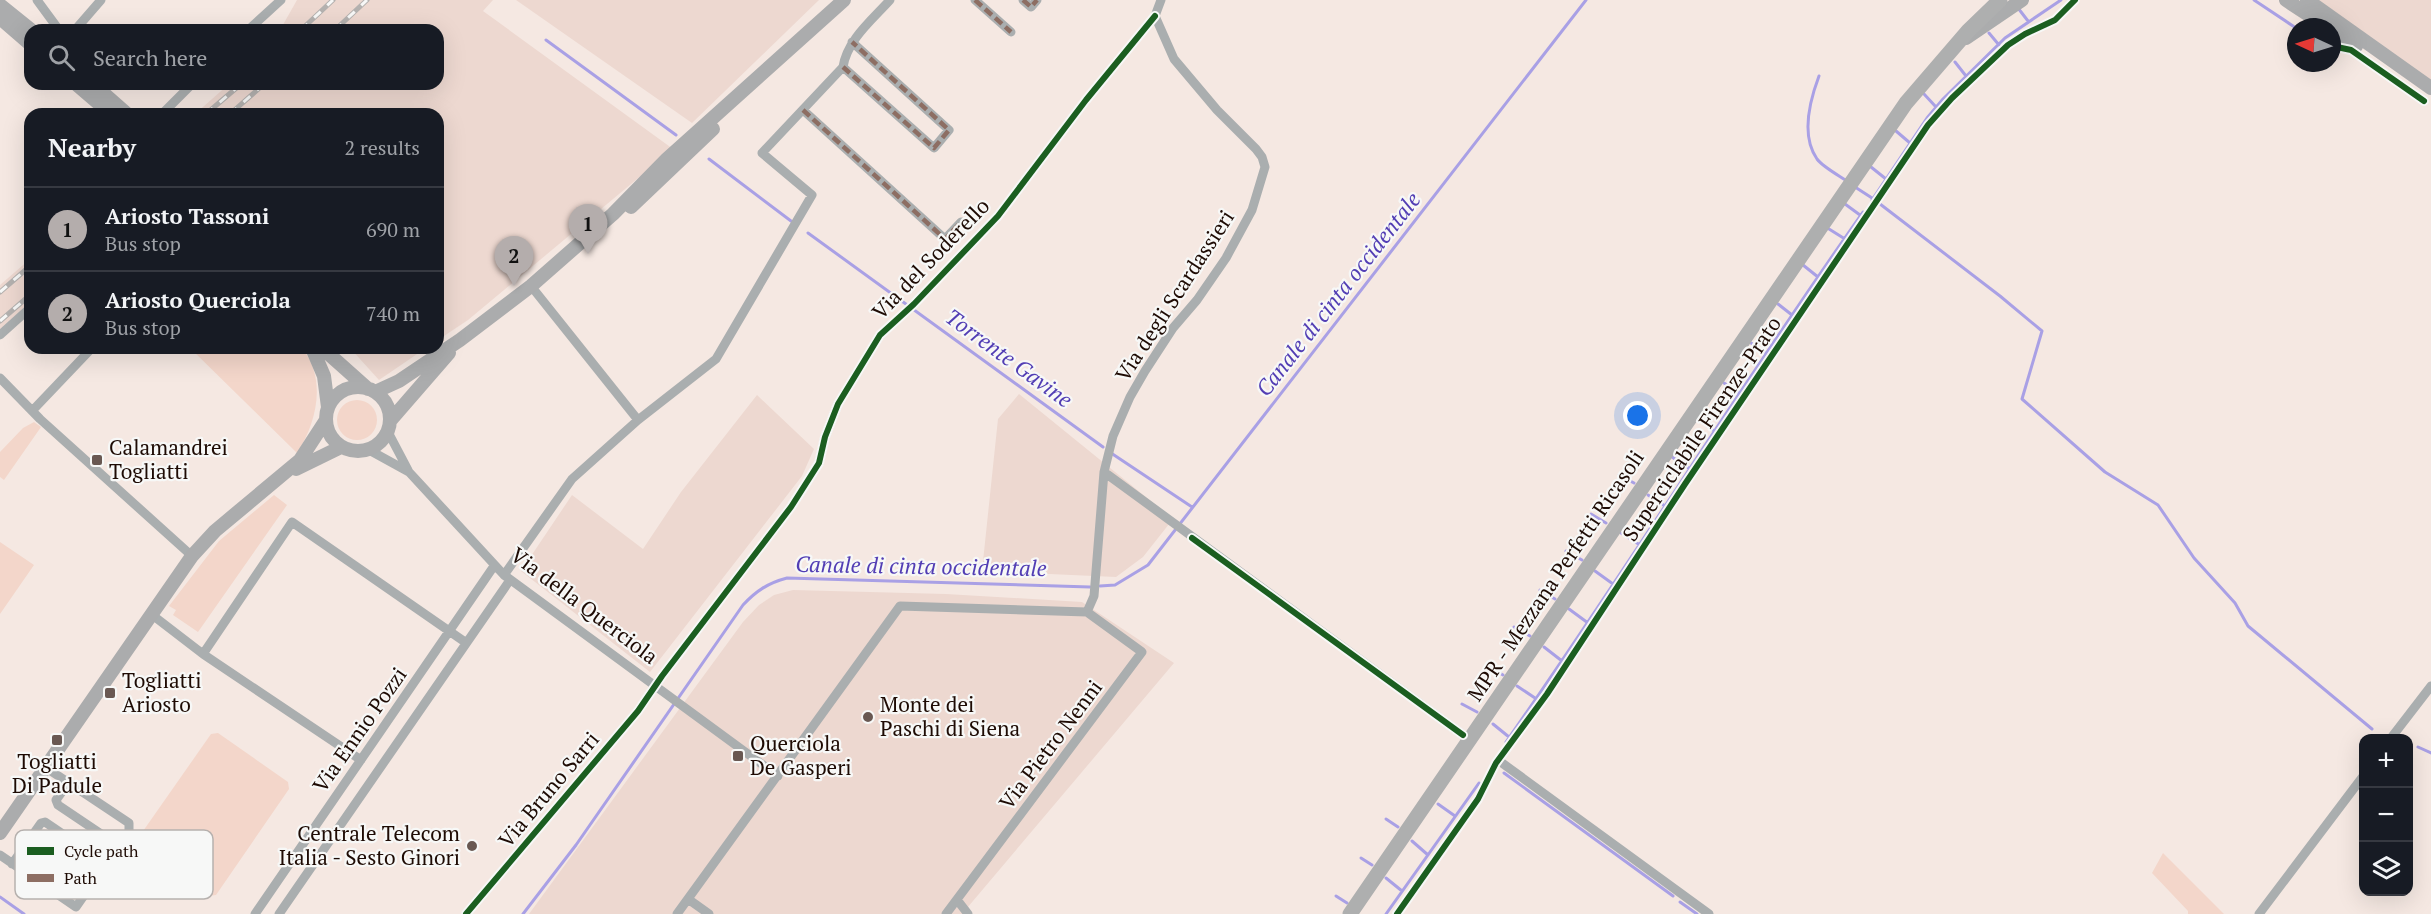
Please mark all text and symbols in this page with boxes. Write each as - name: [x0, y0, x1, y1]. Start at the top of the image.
- north arrow: [2287, 18, 2341, 72]
- search box: [24, 24, 444, 90]
- icon: search: [45, 41, 78, 74]
- text: Search here: [93, 43, 207, 72]
- text: Nearby: [48, 130, 136, 164]
- text: 2 results: [345, 134, 420, 161]
- water label: Canale di cinta occidentale: [1249, 186, 1426, 402]
- street label: Via del Soderello: [865, 192, 995, 325]
- text: Ariosto Tassoni: [105, 201, 269, 230]
- pin: 1: [568, 204, 608, 254]
- street label: Via degli Scardassieri: [1108, 204, 1240, 386]
- text: 1: [62, 216, 73, 243]
- text: 690 m: [366, 216, 420, 243]
- text: Bus stop: [105, 230, 181, 257]
- pin: 2: [494, 236, 534, 286]
- text: Ariosto Querciola: [105, 285, 291, 314]
- text: 2: [62, 300, 73, 327]
- text: 740 m: [366, 300, 420, 327]
- water label: Torrente Gavine: [940, 302, 1079, 414]
- street label: Superciclabile Firenze-Prato: [1615, 311, 1787, 546]
- text: Bus stop: [105, 314, 181, 341]
- your location: [1623, 401, 1652, 430]
- place label: Calamandrei Togliatti: [109, 433, 228, 485]
- street label: MPR - Mezzana Perfetti Ricasoli: [1460, 444, 1650, 706]
- marker: Calamandrei Togliatti: [90, 453, 104, 467]
- street label: Via della Querciola: [505, 541, 664, 670]
- water label: Canale di cinta occidentale: [795, 549, 1047, 582]
- street label: Via Ennio Pozzi: [306, 662, 413, 797]
- place label: Togliatti Ariosto: [122, 666, 201, 718]
- street label: Via Pietro Nenni: [992, 674, 1108, 815]
- marker: Togliatti Ariosto: [103, 686, 117, 700]
- place label: Monte dei Paschi di Siena: [880, 690, 1020, 742]
- marker: Monte dei Paschi di Siena: [861, 710, 875, 724]
- street label: Via Bruno Sarri: [492, 726, 605, 853]
- place label: Querciola De Gasperi: [750, 729, 852, 781]
- marker: Togliatti Di Padule: [50, 733, 64, 747]
- map controls: [2359, 734, 2413, 896]
- button: +: [2359, 734, 2413, 788]
- place label: Togliatti Di Padule: [12, 747, 102, 799]
- marker: Querciola De Gasperi: [731, 749, 745, 763]
- button: −: [2359, 788, 2413, 842]
- place label: Centrale Telecom Italia - Sesto Ginori: [279, 819, 460, 871]
- legend: [15, 830, 213, 899]
- marker: Centrale Telecom Italia - Sesto Ginori: [465, 839, 479, 853]
- text: Cycle path: [64, 840, 139, 862]
- button: layers: [2359, 842, 2413, 896]
- text: Path: [64, 867, 98, 889]

